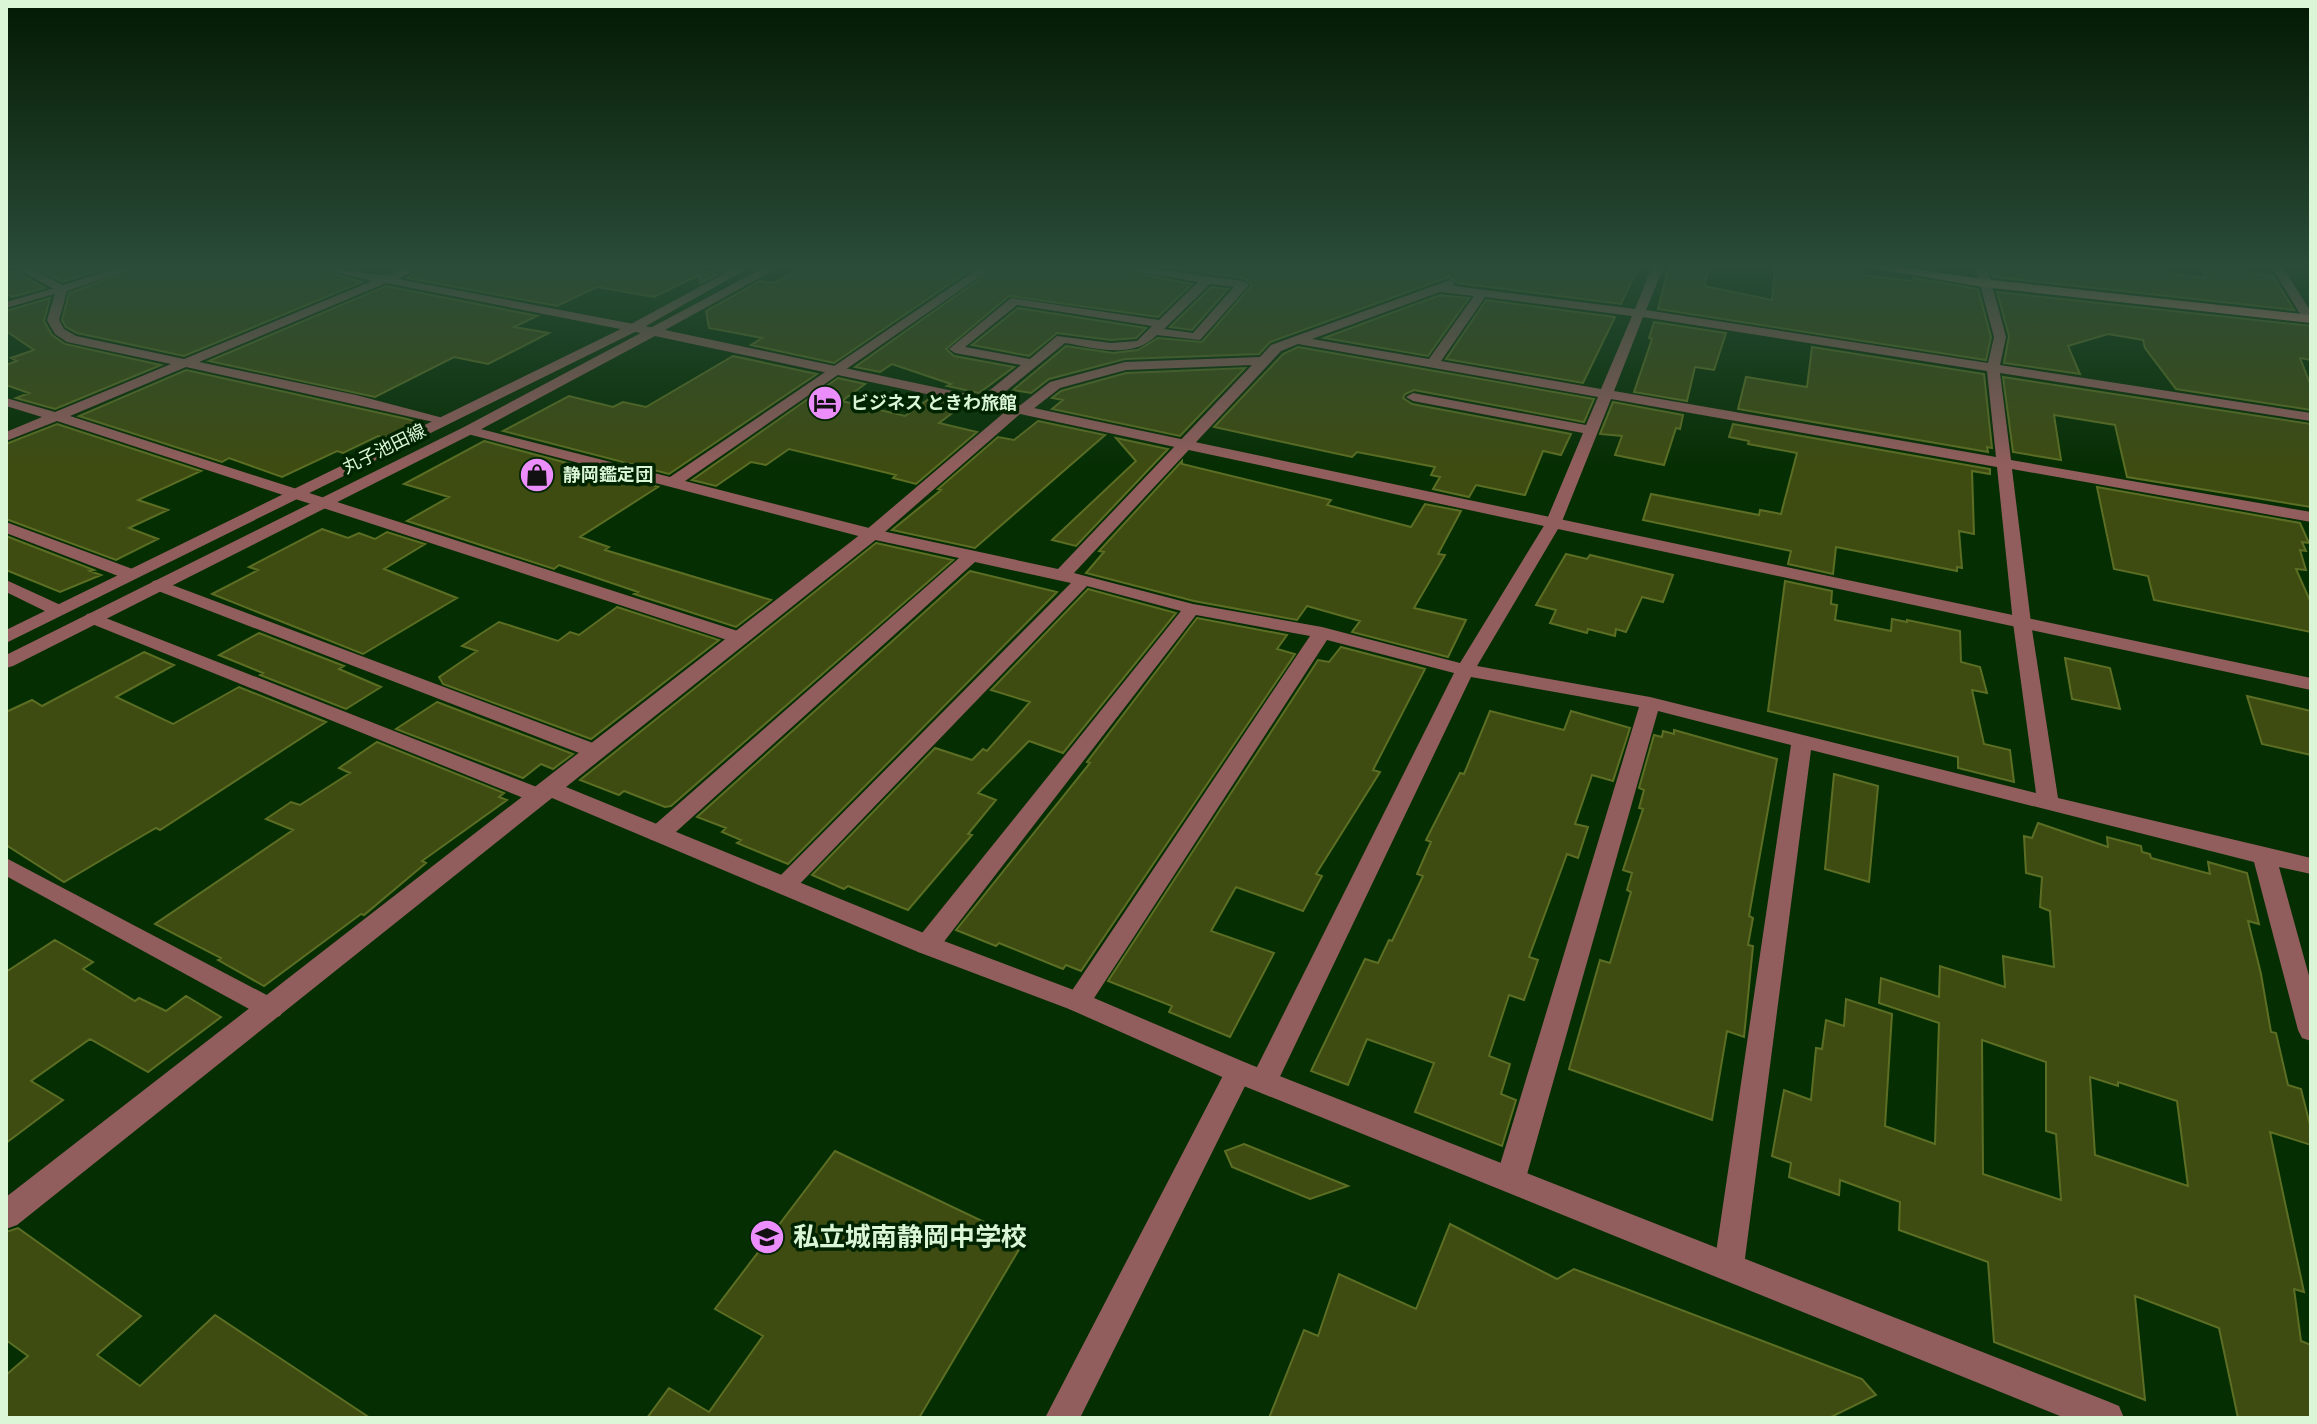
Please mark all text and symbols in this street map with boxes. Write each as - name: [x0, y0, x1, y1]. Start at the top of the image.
- hotel icon: ビジネス ときわ旅館: [806, 384, 844, 422]
- place label: ビジネス ときわ旅館: [851, 392, 1017, 414]
- street label: 丸子池田線: [339, 419, 429, 479]
- shop icon: 静岡鑑定団: [518, 456, 556, 494]
- place label: 静岡鑑定団: [563, 464, 653, 486]
- school or university icon: 私立城南静岡中学校: [748, 1218, 786, 1256]
- place label: 私立城南静岡中学校: [793, 1222, 1027, 1253]

